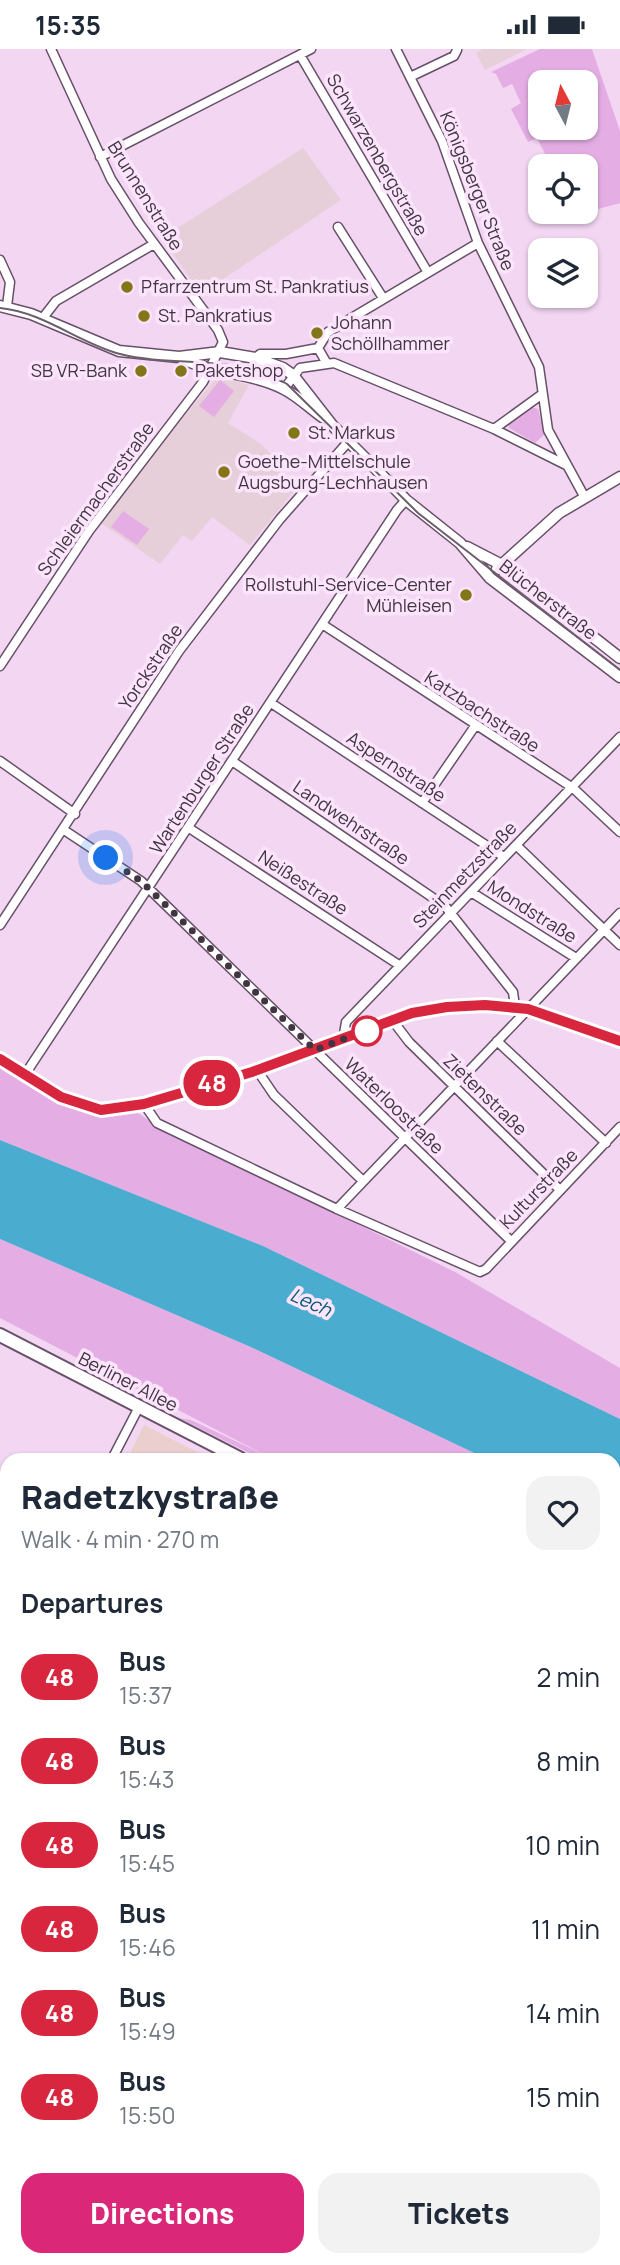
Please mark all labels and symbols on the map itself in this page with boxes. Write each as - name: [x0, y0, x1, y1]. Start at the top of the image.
- street label: Schwarzenbergstraße: [322, 69, 434, 240]
- north arrow: [528, 70, 598, 140]
- street label: Königsberger Straße: [435, 107, 521, 274]
- street label: Brunnenstraße: [103, 136, 189, 255]
- place label: Pfarrzentrum St. Pankratius: [141, 274, 369, 298]
- marker: Pfarrzentrum St. Pankratius: [119, 279, 135, 295]
- place label: St. Pankratius: [158, 303, 272, 327]
- marker: St. Pankratius: [136, 308, 152, 324]
- place label: Johann Schöllhammer: [331, 310, 450, 355]
- marker: Johann Schöllhammer: [309, 325, 325, 341]
- place label: SB VR-Bank: [31, 358, 128, 382]
- place label: Paketshop: [195, 358, 283, 382]
- marker: SB VR-Bank: [133, 363, 149, 379]
- marker: Paketshop: [173, 363, 189, 379]
- street label: Schleiermacherstraße: [31, 417, 159, 580]
- place label: St. Markus: [308, 420, 395, 444]
- marker: St. Markus: [286, 425, 302, 441]
- place label: Goethe-Mittelschule Augsburg-Lechhausen: [238, 449, 428, 494]
- marker: Goethe-Mittelschule Augsburg-Lechhausen: [216, 464, 232, 480]
- street label: Blücherstraße: [495, 554, 602, 645]
- place label: Rollstuhl-Service-Center Mühleisen: [245, 572, 453, 617]
- marker: Rollstuhl-Service-Center Mühleisen: [458, 587, 474, 603]
- street label: Yorckstraße: [113, 619, 188, 714]
- street label: Katzbachstraße: [420, 665, 545, 757]
- street label: Wartenburger Straße: [144, 699, 259, 858]
- street label: Aspernstraße: [342, 725, 451, 807]
- street label: Landwehrstraße: [289, 774, 414, 870]
- street label: Steinmetzstraße: [407, 816, 522, 933]
- your location: [88, 840, 123, 875]
- street label: Neißestraße: [254, 844, 353, 920]
- street label: Mondstraße: [483, 874, 582, 948]
- unlabelled marker: [352, 1016, 382, 1046]
- street label: Zietenstraße: [439, 1048, 533, 1140]
- street label: Waterloostraße: [340, 1052, 450, 1159]
- line badge: 48: [180, 1060, 244, 1106]
- street label: Kulturstraße: [494, 1143, 583, 1234]
- water label: Lech: [286, 1281, 336, 1323]
- street label: Berliner Allee: [75, 1346, 182, 1416]

